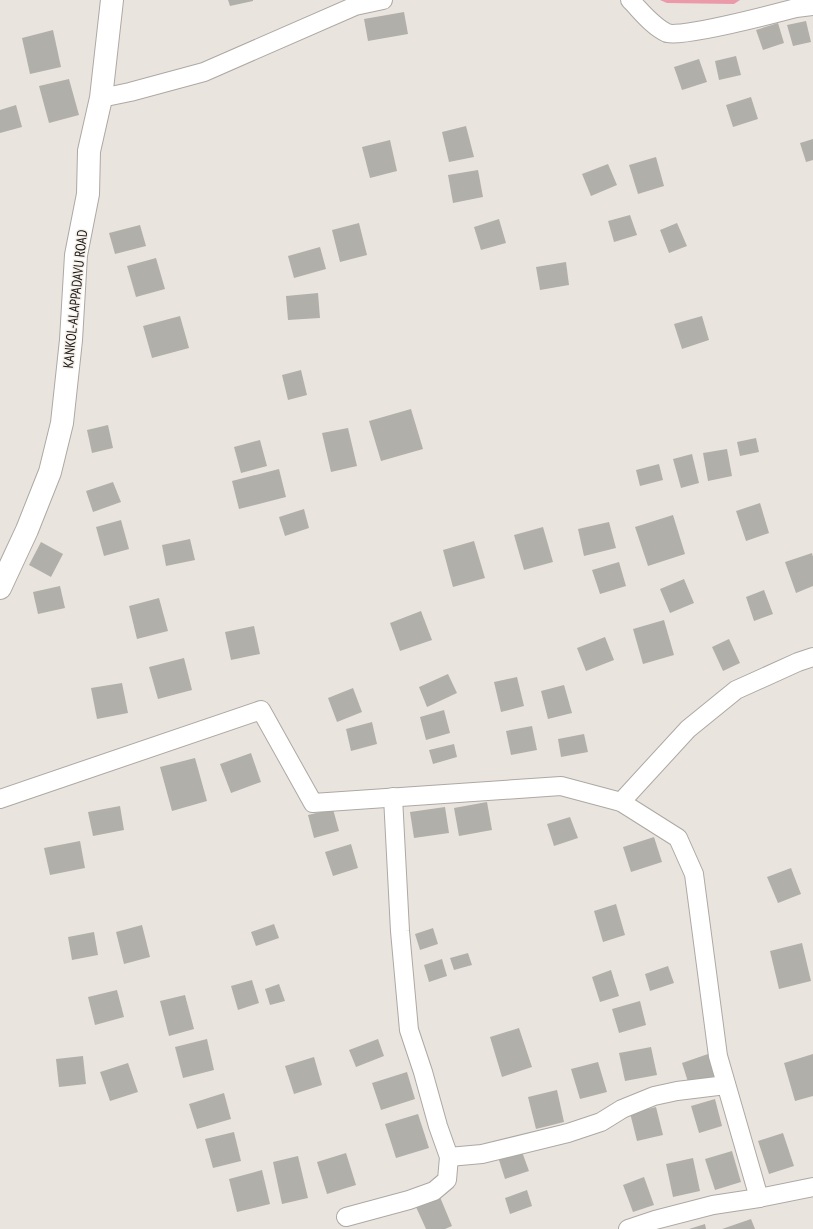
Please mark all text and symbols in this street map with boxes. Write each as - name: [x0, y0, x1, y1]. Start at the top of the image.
- street label: KANKOL-ALAPPADAVU ROAD: [59, 229, 91, 369]

